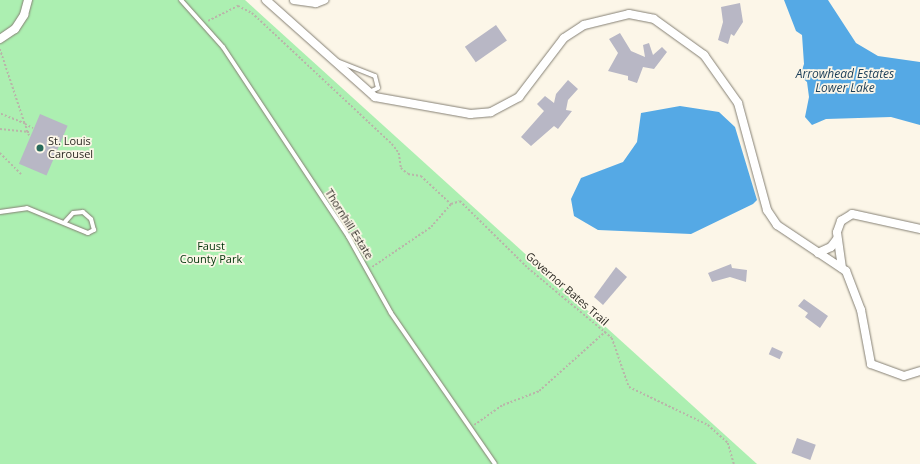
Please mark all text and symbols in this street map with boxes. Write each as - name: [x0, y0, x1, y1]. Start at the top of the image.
- water label: Arrowhead Estates Lower Lake: [796, 67, 894, 95]
- place label: St. Louis Carousel: [48, 135, 93, 161]
- marker: St. Louis Carousel: [35, 143, 45, 153]
- street label: Thornhill Estate: [322, 187, 376, 261]
- park label: Faust County Park: [180, 240, 242, 266]
- street label: Governor Bates Trail: [523, 250, 611, 328]

